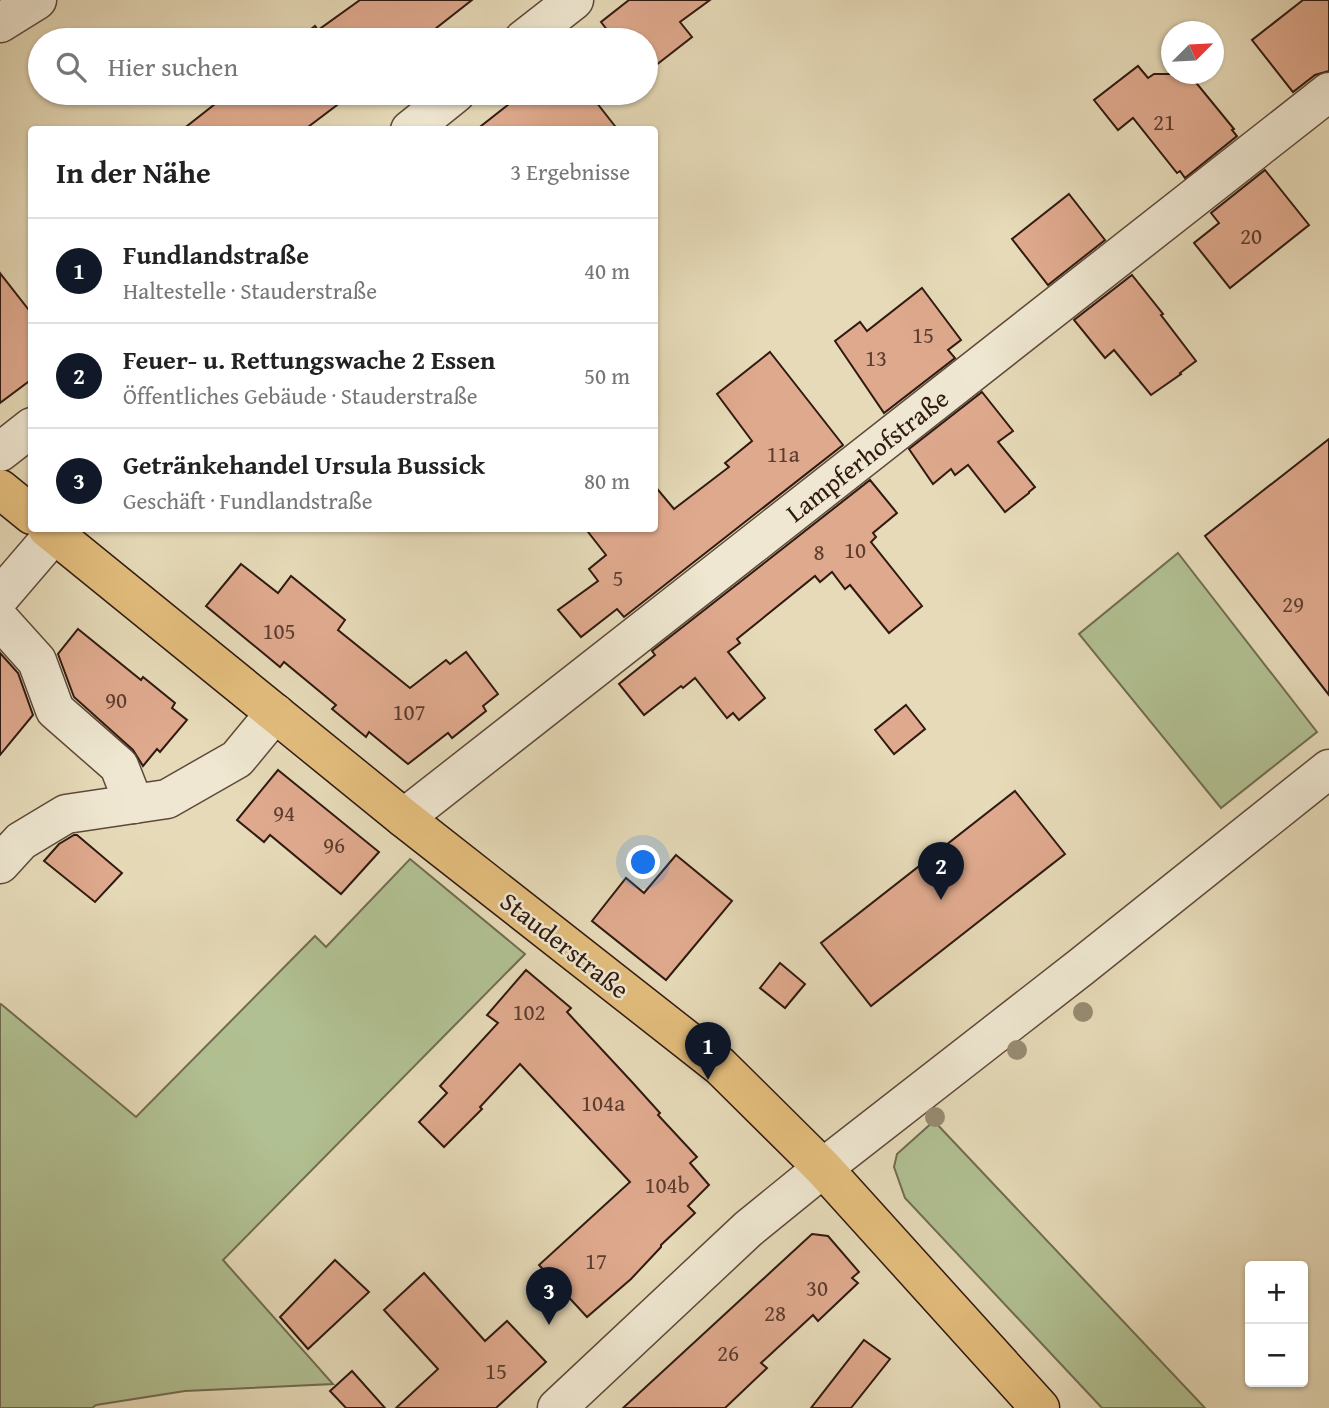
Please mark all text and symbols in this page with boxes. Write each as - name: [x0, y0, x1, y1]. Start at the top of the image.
- north arrow: [1161, 21, 1224, 84]
- search box: [28, 28, 658, 105]
- text: Hier suchen: [108, 47, 238, 86]
- icon: search: [52, 48, 90, 86]
- house number: 21: [1153, 105, 1175, 138]
- text: In der Nähe: [56, 150, 211, 194]
- text: 3 Ergebnisse: [510, 155, 630, 188]
- house number: 20: [1240, 219, 1262, 252]
- text: Fundlandstraße: [123, 235, 309, 274]
- text: 1: [73, 254, 85, 287]
- text: 40 m: [584, 254, 630, 287]
- text: Haltestelle · Stauderstraße: [123, 274, 377, 307]
- house number: 15: [912, 318, 934, 351]
- text: Feuer- u. Rettungswache 2 Essen: [123, 340, 495, 379]
- house number: 13: [865, 341, 887, 374]
- text: 2: [73, 359, 85, 392]
- text: 50 m: [584, 359, 630, 392]
- text: Öffentliches Gebäude · Stauderstraße: [123, 379, 478, 412]
- street label: Lampferhofstraße: [777, 379, 957, 531]
- house number: 11a: [766, 437, 800, 470]
- text: Getränkehandel Ursula Bussick: [123, 445, 485, 484]
- text: 3: [73, 464, 85, 497]
- text: 80 m: [584, 464, 630, 497]
- text: Geschäft · Fundlandstraße: [123, 484, 373, 517]
- house number: 10: [844, 533, 866, 566]
- house number: 8: [813, 535, 825, 568]
- house number: 5: [612, 561, 624, 594]
- house number: 29: [1282, 587, 1304, 620]
- house number: 105: [262, 614, 296, 647]
- house number: 90: [105, 683, 127, 716]
- house number: 107: [392, 695, 426, 728]
- house number: 94: [273, 796, 295, 829]
- house number: 96: [323, 828, 345, 861]
- pin: 2: [918, 842, 964, 900]
- your location: [626, 845, 660, 879]
- street label: Stauderstraße: [492, 882, 638, 1008]
- house number: 102: [512, 995, 546, 1028]
- pin: 1: [685, 1022, 731, 1080]
- house number: 104a: [581, 1086, 625, 1119]
- house number: 104b: [644, 1168, 690, 1201]
- house number: 17: [585, 1244, 607, 1277]
- map controls: [1245, 1261, 1308, 1387]
- button: +: [1245, 1261, 1308, 1324]
- pin: 3: [526, 1267, 572, 1325]
- house number: 30: [806, 1271, 828, 1304]
- house number: 28: [764, 1296, 786, 1329]
- button: −: [1245, 1324, 1308, 1387]
- house number: 26: [717, 1336, 739, 1369]
- house number: 15: [485, 1354, 507, 1387]

